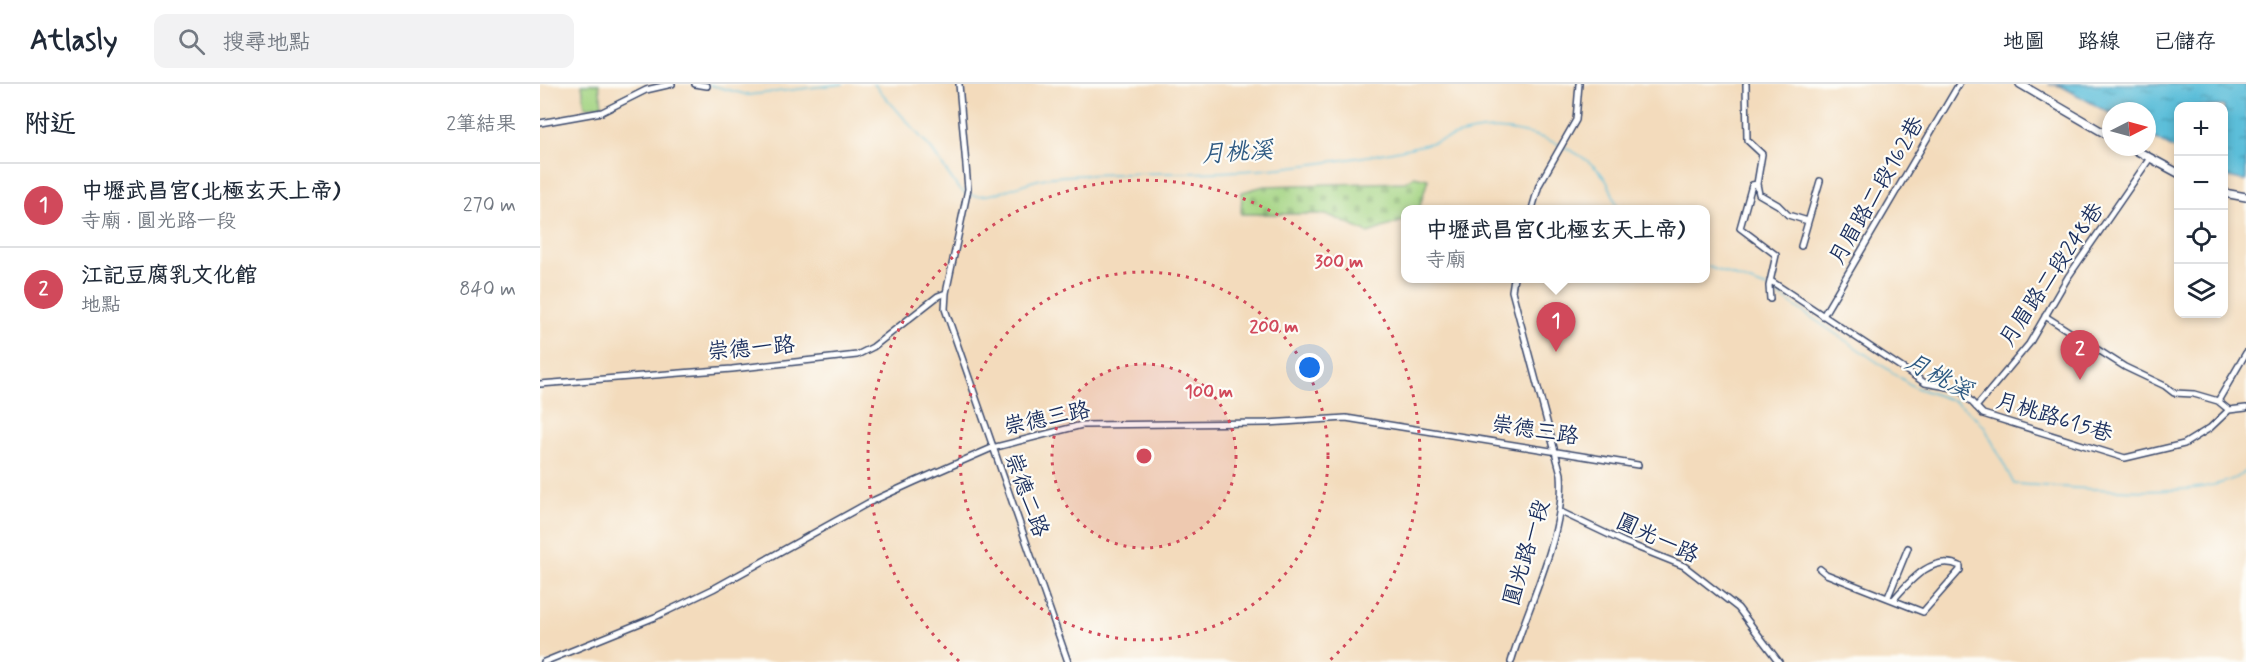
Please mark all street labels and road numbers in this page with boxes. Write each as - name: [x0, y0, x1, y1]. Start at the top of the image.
- street label: 月眉路二段162巷: [1823, 112, 1931, 270]
- street label: 月眉路二段248巷: [1994, 198, 2110, 352]
- street label: 崇德一路: [706, 331, 796, 367]
- street label: 月桃路615巷: [1992, 387, 2116, 449]
- street label: 崇德三路: [1001, 396, 1093, 442]
- street label: 崇德三路: [1489, 410, 1581, 452]
- street label: 崇德二路: [998, 449, 1054, 541]
- street label: 圓光路一段: [1498, 496, 1556, 610]
- street label: 圓光一路: [1611, 508, 1703, 570]

